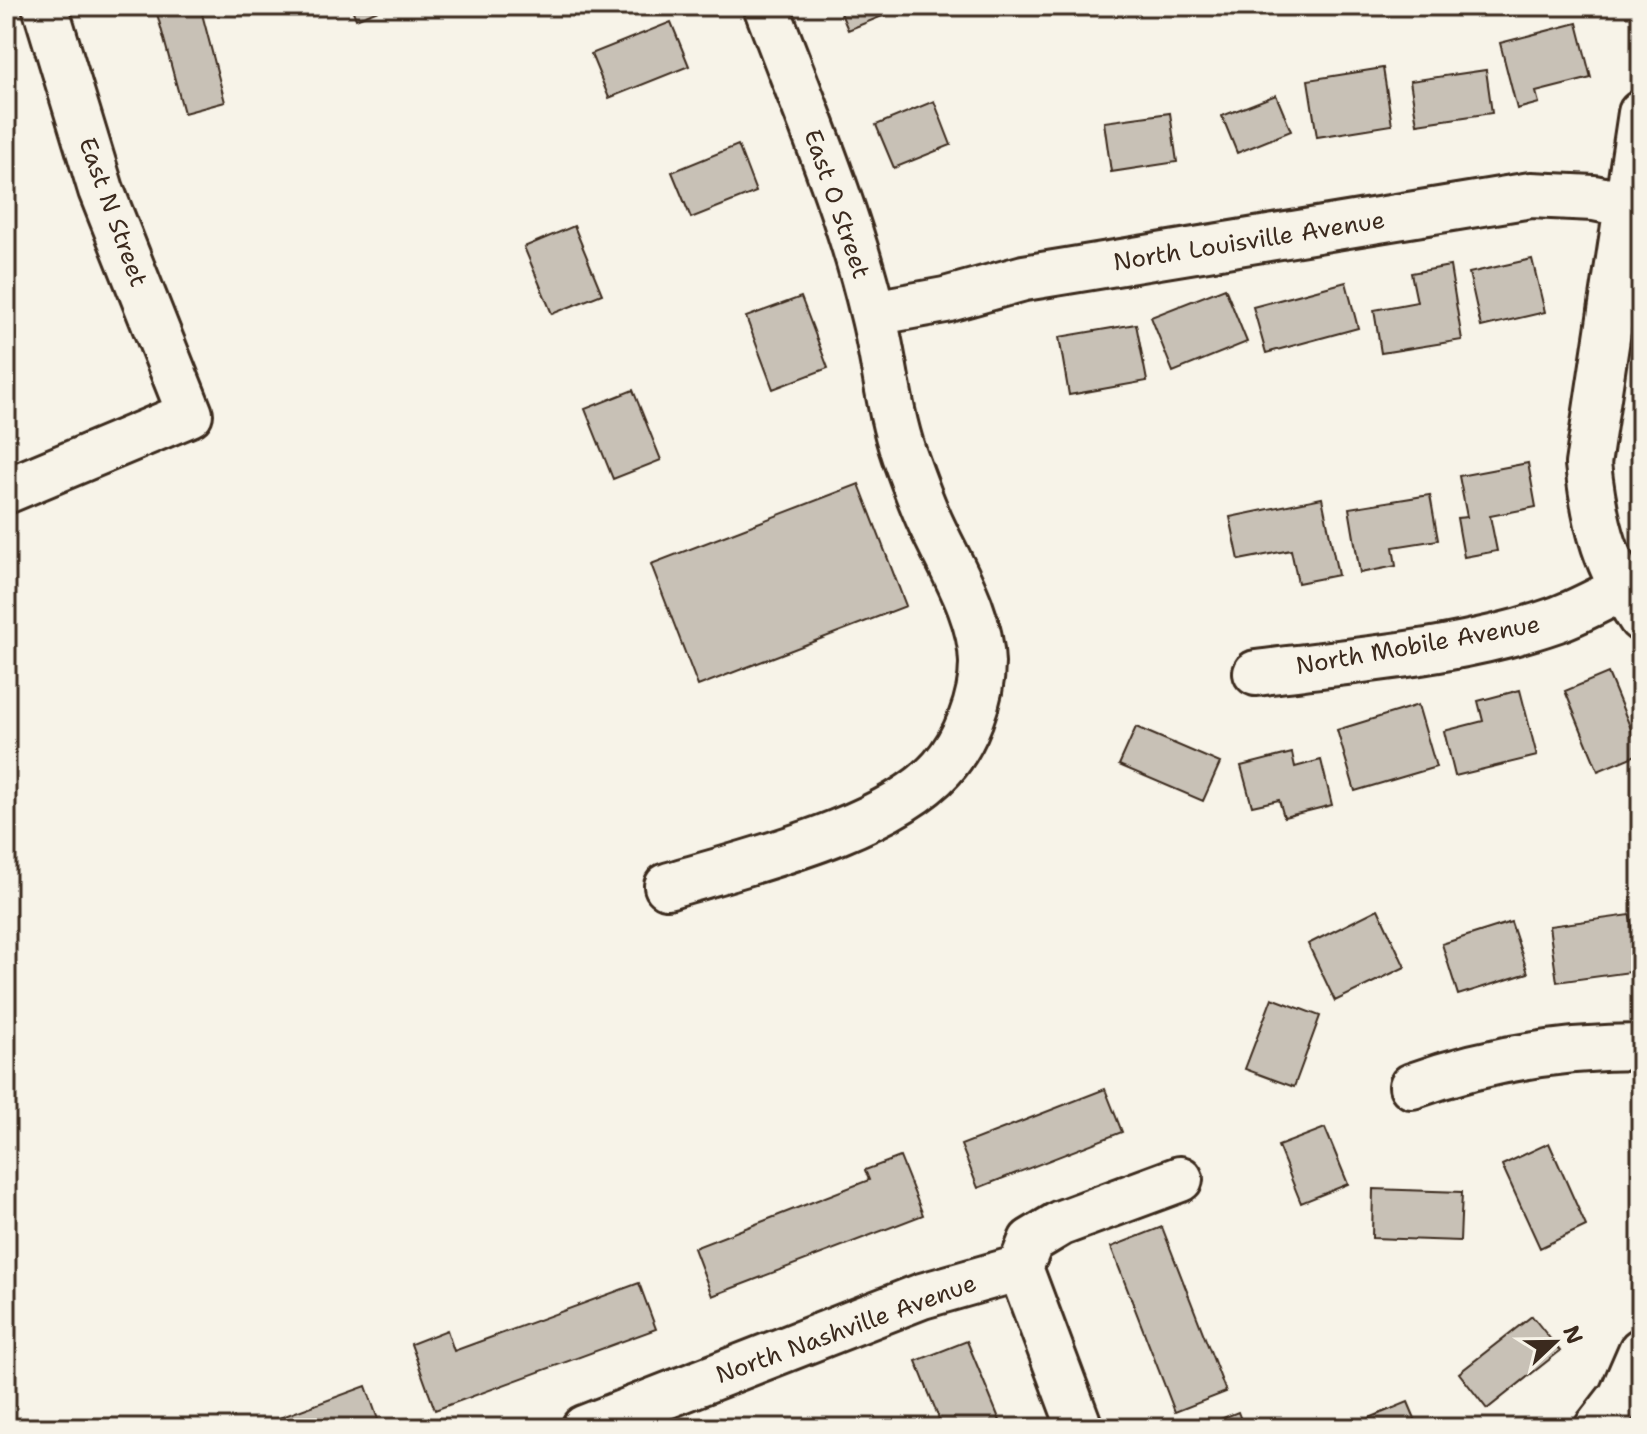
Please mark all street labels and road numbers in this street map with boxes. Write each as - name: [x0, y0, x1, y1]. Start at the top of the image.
- street label: East O Street: [797, 125, 877, 283]
- street label: East N Street: [71, 133, 155, 291]
- street label: North Louisville Avenue: [1111, 204, 1387, 278]
- street label: North Mobile Avenue: [1293, 608, 1543, 682]
- street label: North Nashville Avenue: [711, 1267, 981, 1391]

